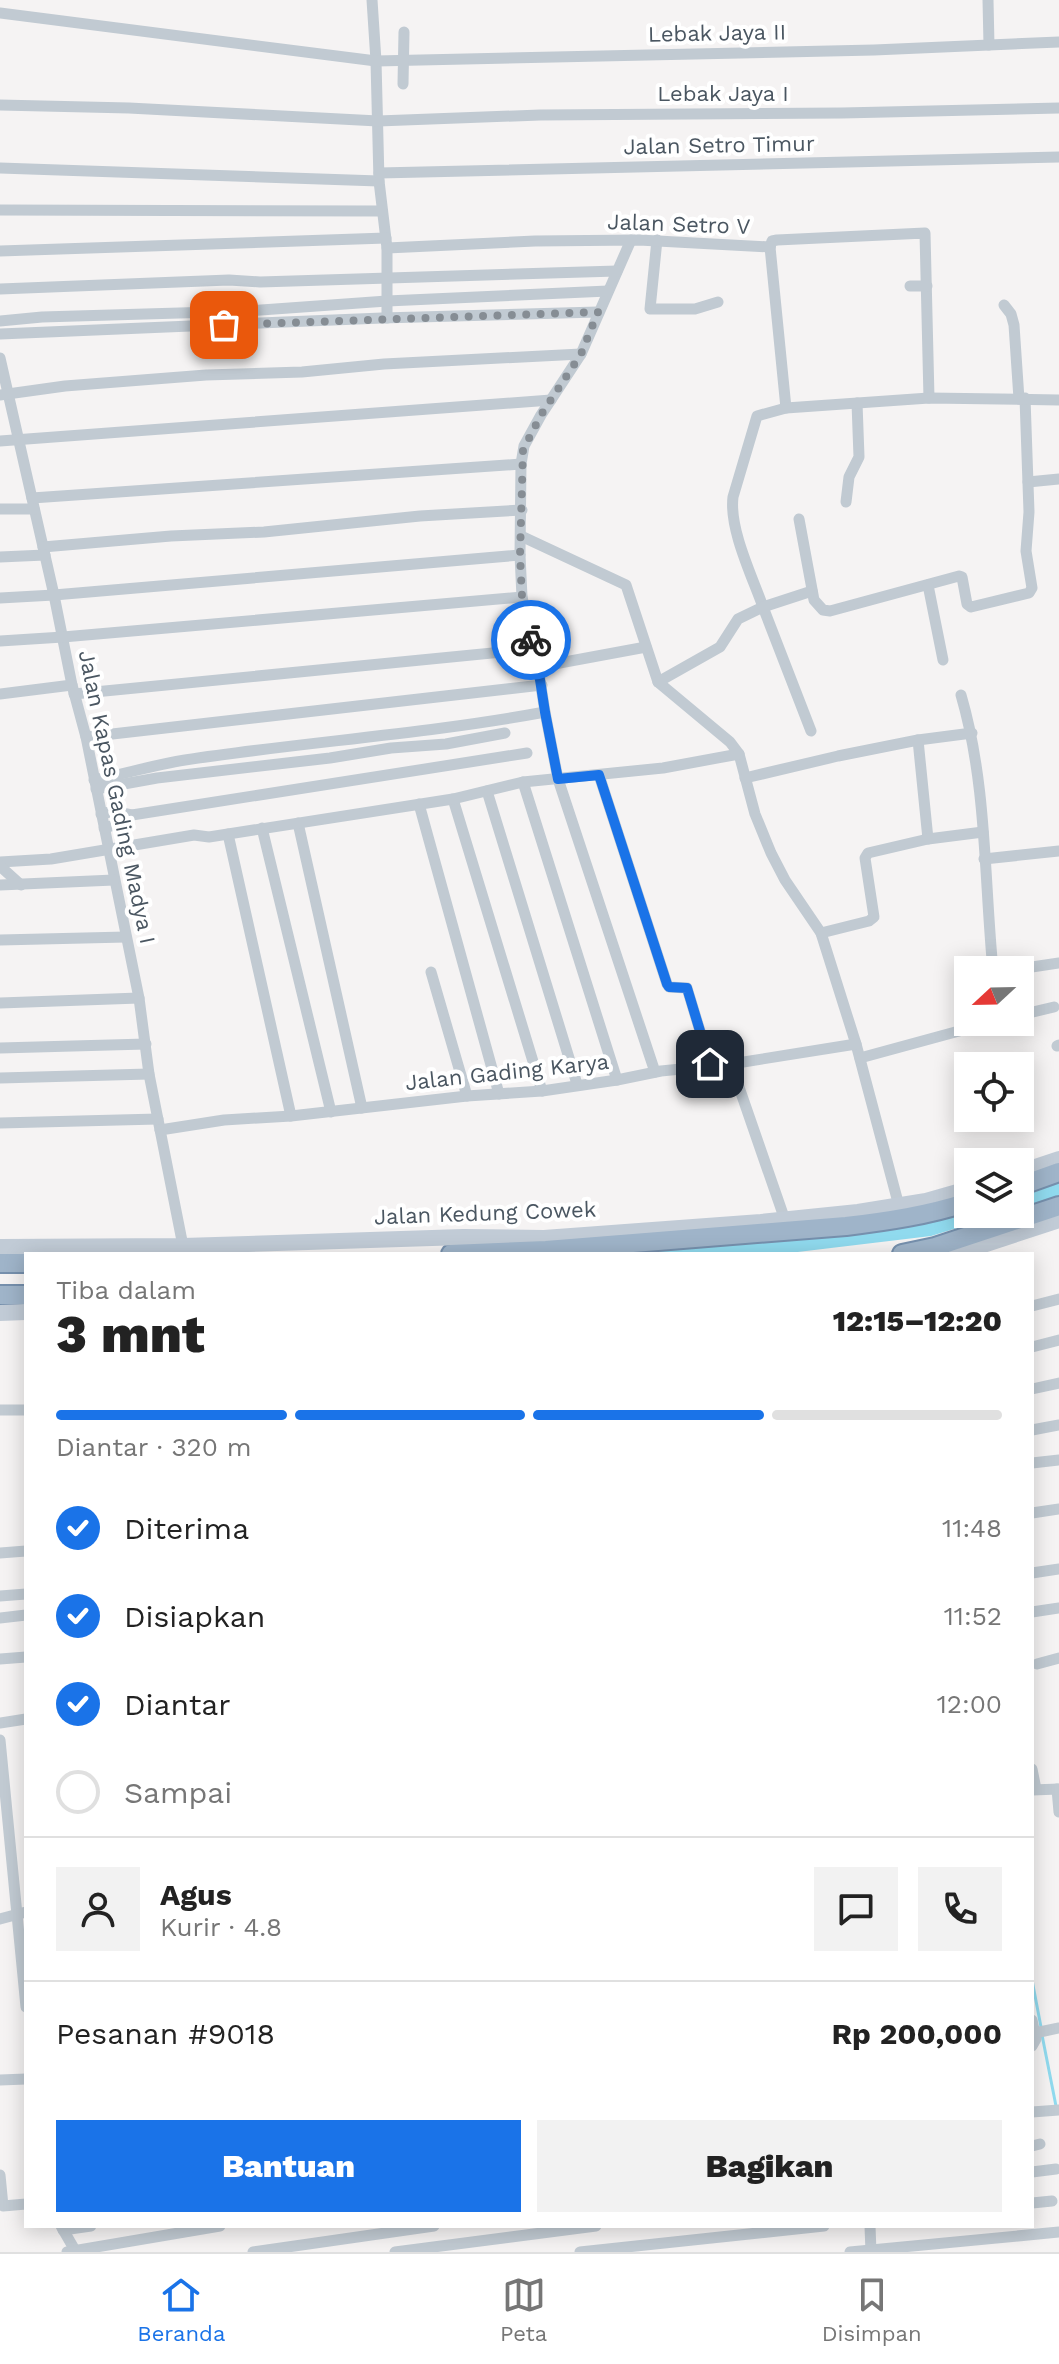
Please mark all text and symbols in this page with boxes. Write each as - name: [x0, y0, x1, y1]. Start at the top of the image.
- street label: Lebak Jaya II: [648, 19, 786, 47]
- street label: Lebak Jaya I: [657, 81, 789, 106]
- street label: Jalan Setro Timur: [623, 131, 815, 159]
- street label: Jalan Setro V: [607, 209, 751, 239]
- pin: [190, 291, 258, 359]
- icon: bag: [202, 303, 246, 347]
- courier: [491, 600, 571, 680]
- icon: bike: [509, 618, 553, 662]
- street label: Jalan Kapas Gading Madya I: [74, 648, 160, 946]
- north arrow: [954, 956, 1034, 1036]
- map controls: [954, 956, 1034, 1228]
- pin: [676, 1030, 744, 1098]
- icon: home: [688, 1042, 732, 1086]
- street label: Jalan Gading Karya: [404, 1049, 610, 1095]
- button: locate: [954, 1052, 1034, 1132]
- button: layers: [954, 1148, 1034, 1228]
- street label: Jalan Kedung Cowek: [373, 1197, 597, 1229]
- text: Tiba dalam: [56, 1275, 196, 1305]
- text: 12:15–12:20: [833, 1303, 1002, 1338]
- text: 3 mnt: [56, 1304, 205, 1365]
- text: Diantar · 320 m: [56, 1432, 252, 1462]
- icon: check: [56, 1506, 100, 1550]
- text: Diterima: [124, 1511, 249, 1546]
- text: 11:48: [942, 1513, 1002, 1543]
- icon: check: [56, 1594, 100, 1638]
- text: Disiapkan: [124, 1599, 265, 1634]
- text: 11:52: [944, 1601, 1002, 1631]
- icon: check: [56, 1682, 100, 1726]
- text: Diantar: [124, 1687, 231, 1722]
- text: 12:00: [937, 1689, 1002, 1719]
- text: Sampai: [124, 1775, 232, 1810]
- button: person: [56, 1867, 140, 1951]
- button: chat: [814, 1867, 898, 1951]
- button: phone: [918, 1867, 1002, 1951]
- text: Agus: [160, 1877, 232, 1912]
- text: Kurir · 4.8: [160, 1912, 282, 1942]
- text: Pesanan #9018: [56, 2016, 275, 2051]
- text: Rp 200,000: [831, 2016, 1002, 2051]
- button: Bantuan: [56, 2120, 521, 2212]
- button: Bagikan: [537, 2120, 1002, 2212]
- tab: Beranda: [137, 2273, 225, 2346]
- tab: Peta: [500, 2273, 547, 2346]
- tab: Disimpan: [822, 2273, 922, 2346]

